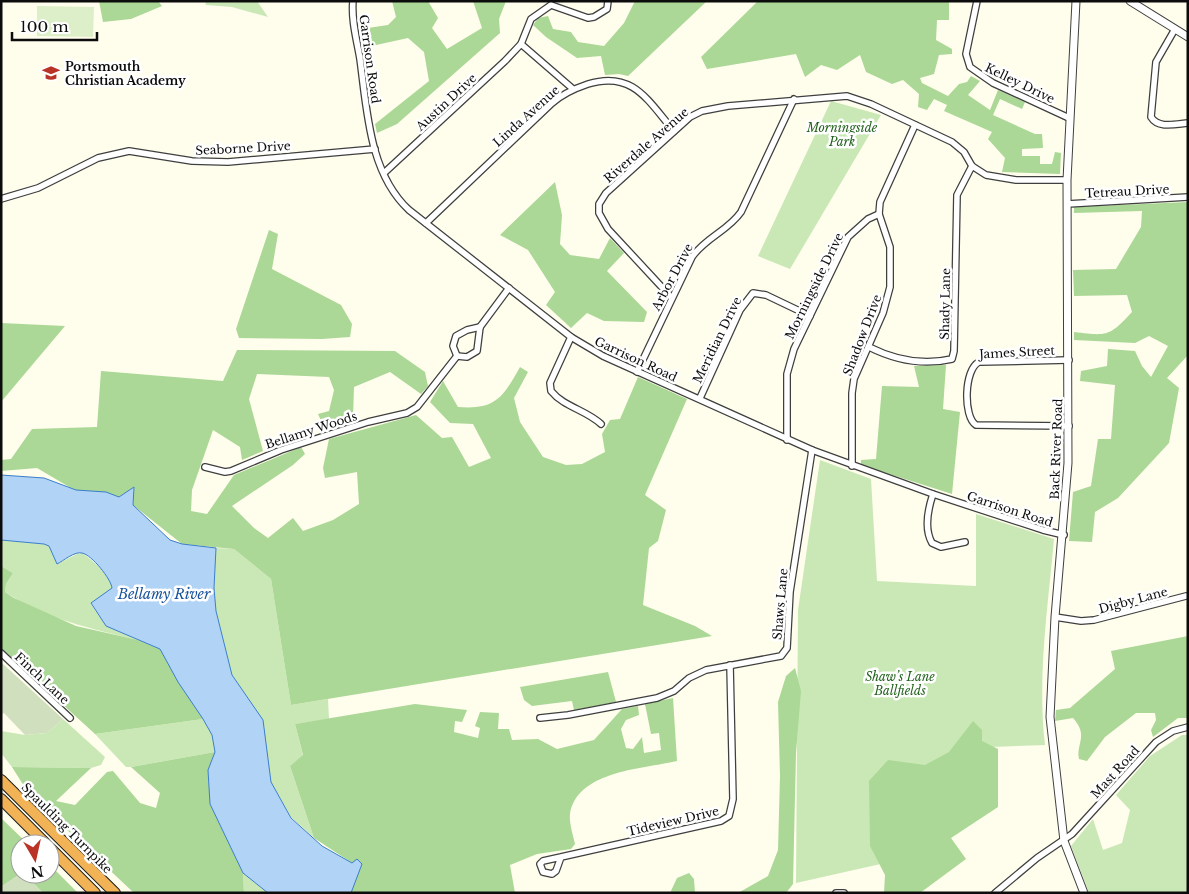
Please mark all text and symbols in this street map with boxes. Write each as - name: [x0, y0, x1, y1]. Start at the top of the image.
- scale bar: [12, 10, 98, 42]
- street label: Garrison Road: [356, 14, 384, 104]
- text: 100 m: [20, 17, 69, 36]
- place label: Portsmouth Christian Academy: [65, 59, 186, 88]
- street label: Kelley Drive: [983, 60, 1057, 106]
- school or university icon: Portsmouth Christian Academy: [41, 63, 61, 83]
- street label: Austin Drive: [412, 70, 479, 135]
- street label: Linda Avenue: [490, 82, 562, 150]
- street label: Riverdale Avenue: [601, 104, 691, 186]
- park label: Morningside Park: [806, 120, 878, 149]
- street label: Seaborne Drive: [195, 138, 291, 158]
- street label: Tetreau Drive: [1084, 181, 1170, 201]
- street label: Morningside Drive: [782, 230, 846, 342]
- street label: Arbor Drive: [648, 241, 696, 314]
- street label: Shady Lane: [937, 268, 953, 340]
- street label: Shadow Drive: [840, 292, 884, 378]
- street label: Meridian Drive: [690, 294, 744, 386]
- street label: Garrison Road: [592, 333, 680, 385]
- street label: James Street: [977, 343, 1056, 362]
- street label: Back River Road: [1047, 398, 1065, 500]
- street label: Bellamy Woods: [263, 408, 359, 452]
- street label: Garrison Road: [965, 488, 1055, 530]
- street label: Shaws Lane: [769, 567, 791, 640]
- street label: Digby Lane: [1097, 584, 1169, 616]
- water label: Bellamy River: [117, 585, 211, 603]
- street label: Finch Lane: [12, 649, 72, 707]
- park label: Shaw’s Lane Ballfields: [865, 669, 935, 698]
- street label: Mast Road: [1088, 743, 1142, 801]
- street label: Spaulding Turnpike: [19, 780, 116, 877]
- street label: Tideview Drive: [626, 803, 721, 839]
- north arrow: [10, 834, 60, 884]
- text: N: [29, 862, 45, 882]

